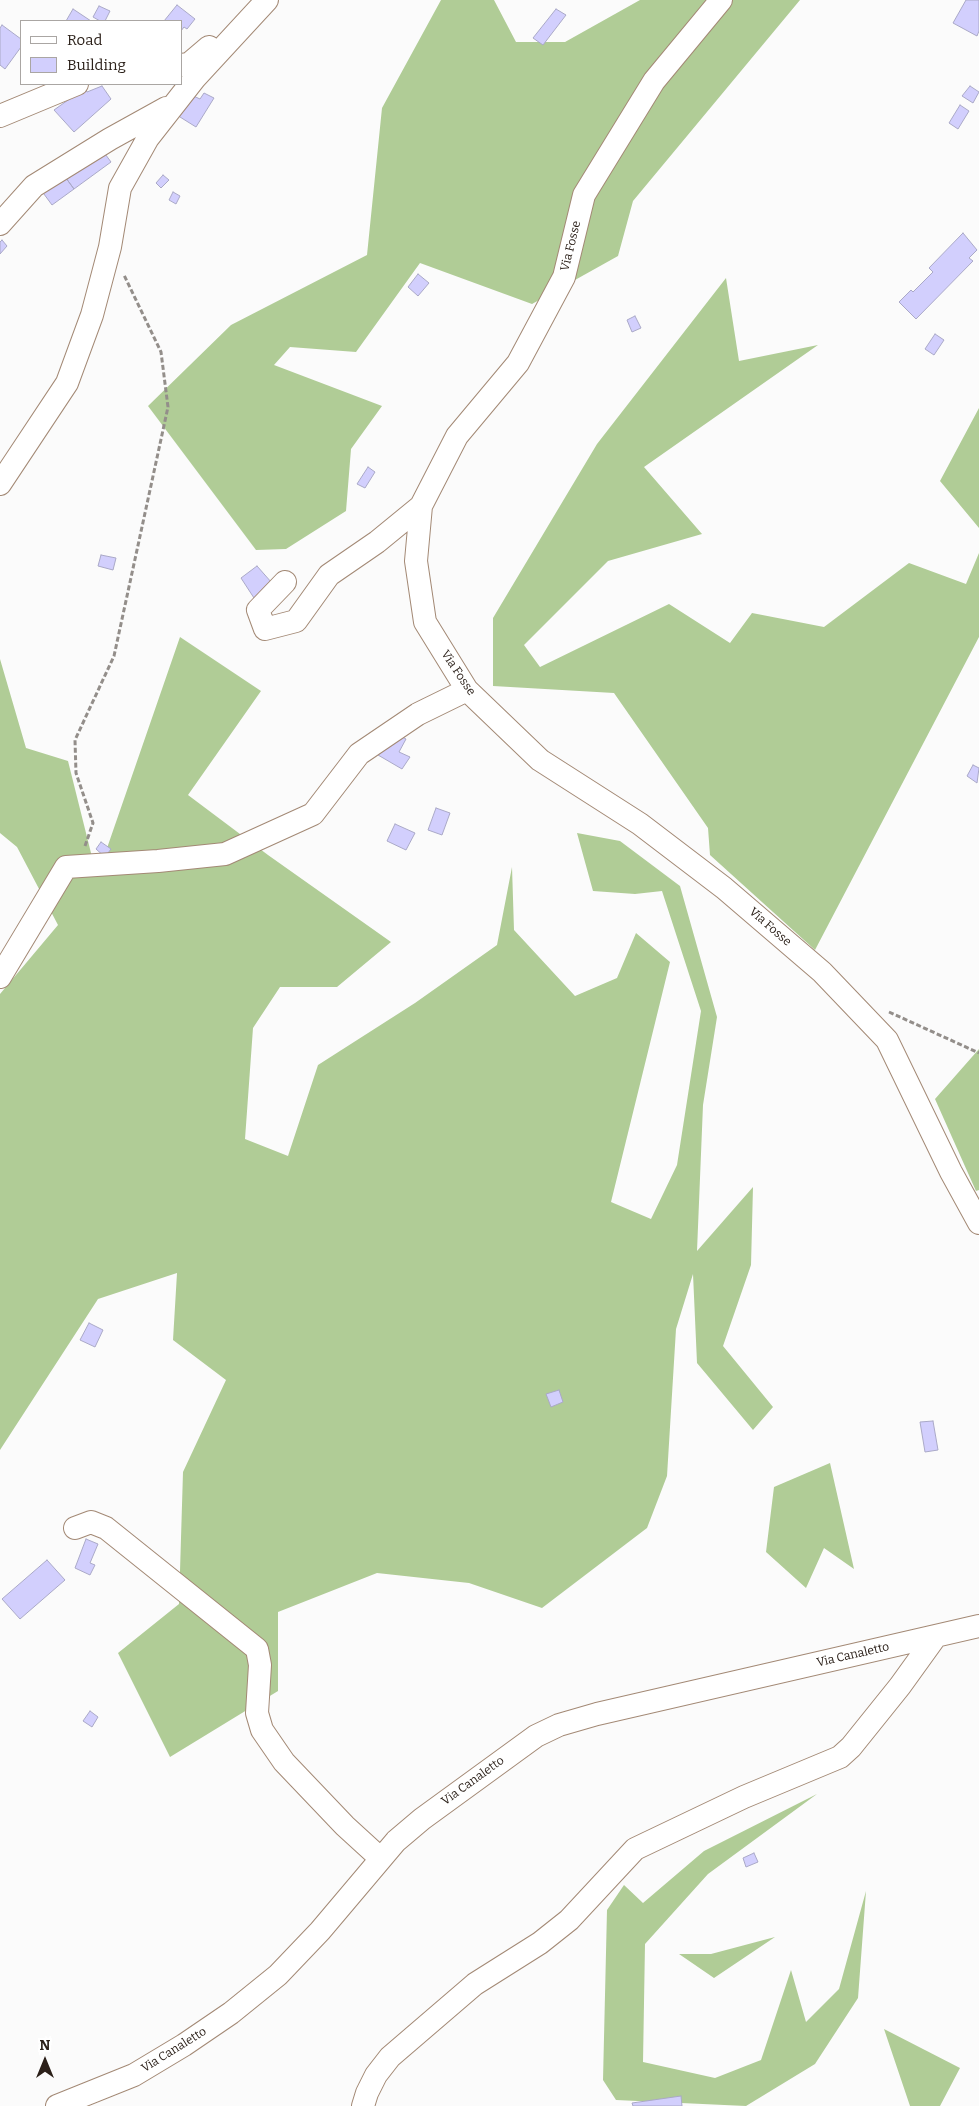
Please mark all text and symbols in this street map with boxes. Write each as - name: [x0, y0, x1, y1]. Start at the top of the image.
- legend: [20, 20, 182, 85]
- text: Road: [67, 31, 102, 49]
- text: Building: [67, 56, 126, 74]
- street label: Via Fosse: [558, 219, 584, 273]
- street label: Via Fosse: [438, 648, 478, 698]
- street label: Via Fosse: [746, 905, 794, 949]
- street label: Via Canaletto: [815, 1640, 891, 1670]
- street label: Via Canaletto: [439, 1753, 507, 1809]
- street label: Via Canaletto: [139, 2024, 209, 2076]
- north arrow: [20, 2036, 70, 2086]
- text: N: [40, 2037, 50, 2054]

